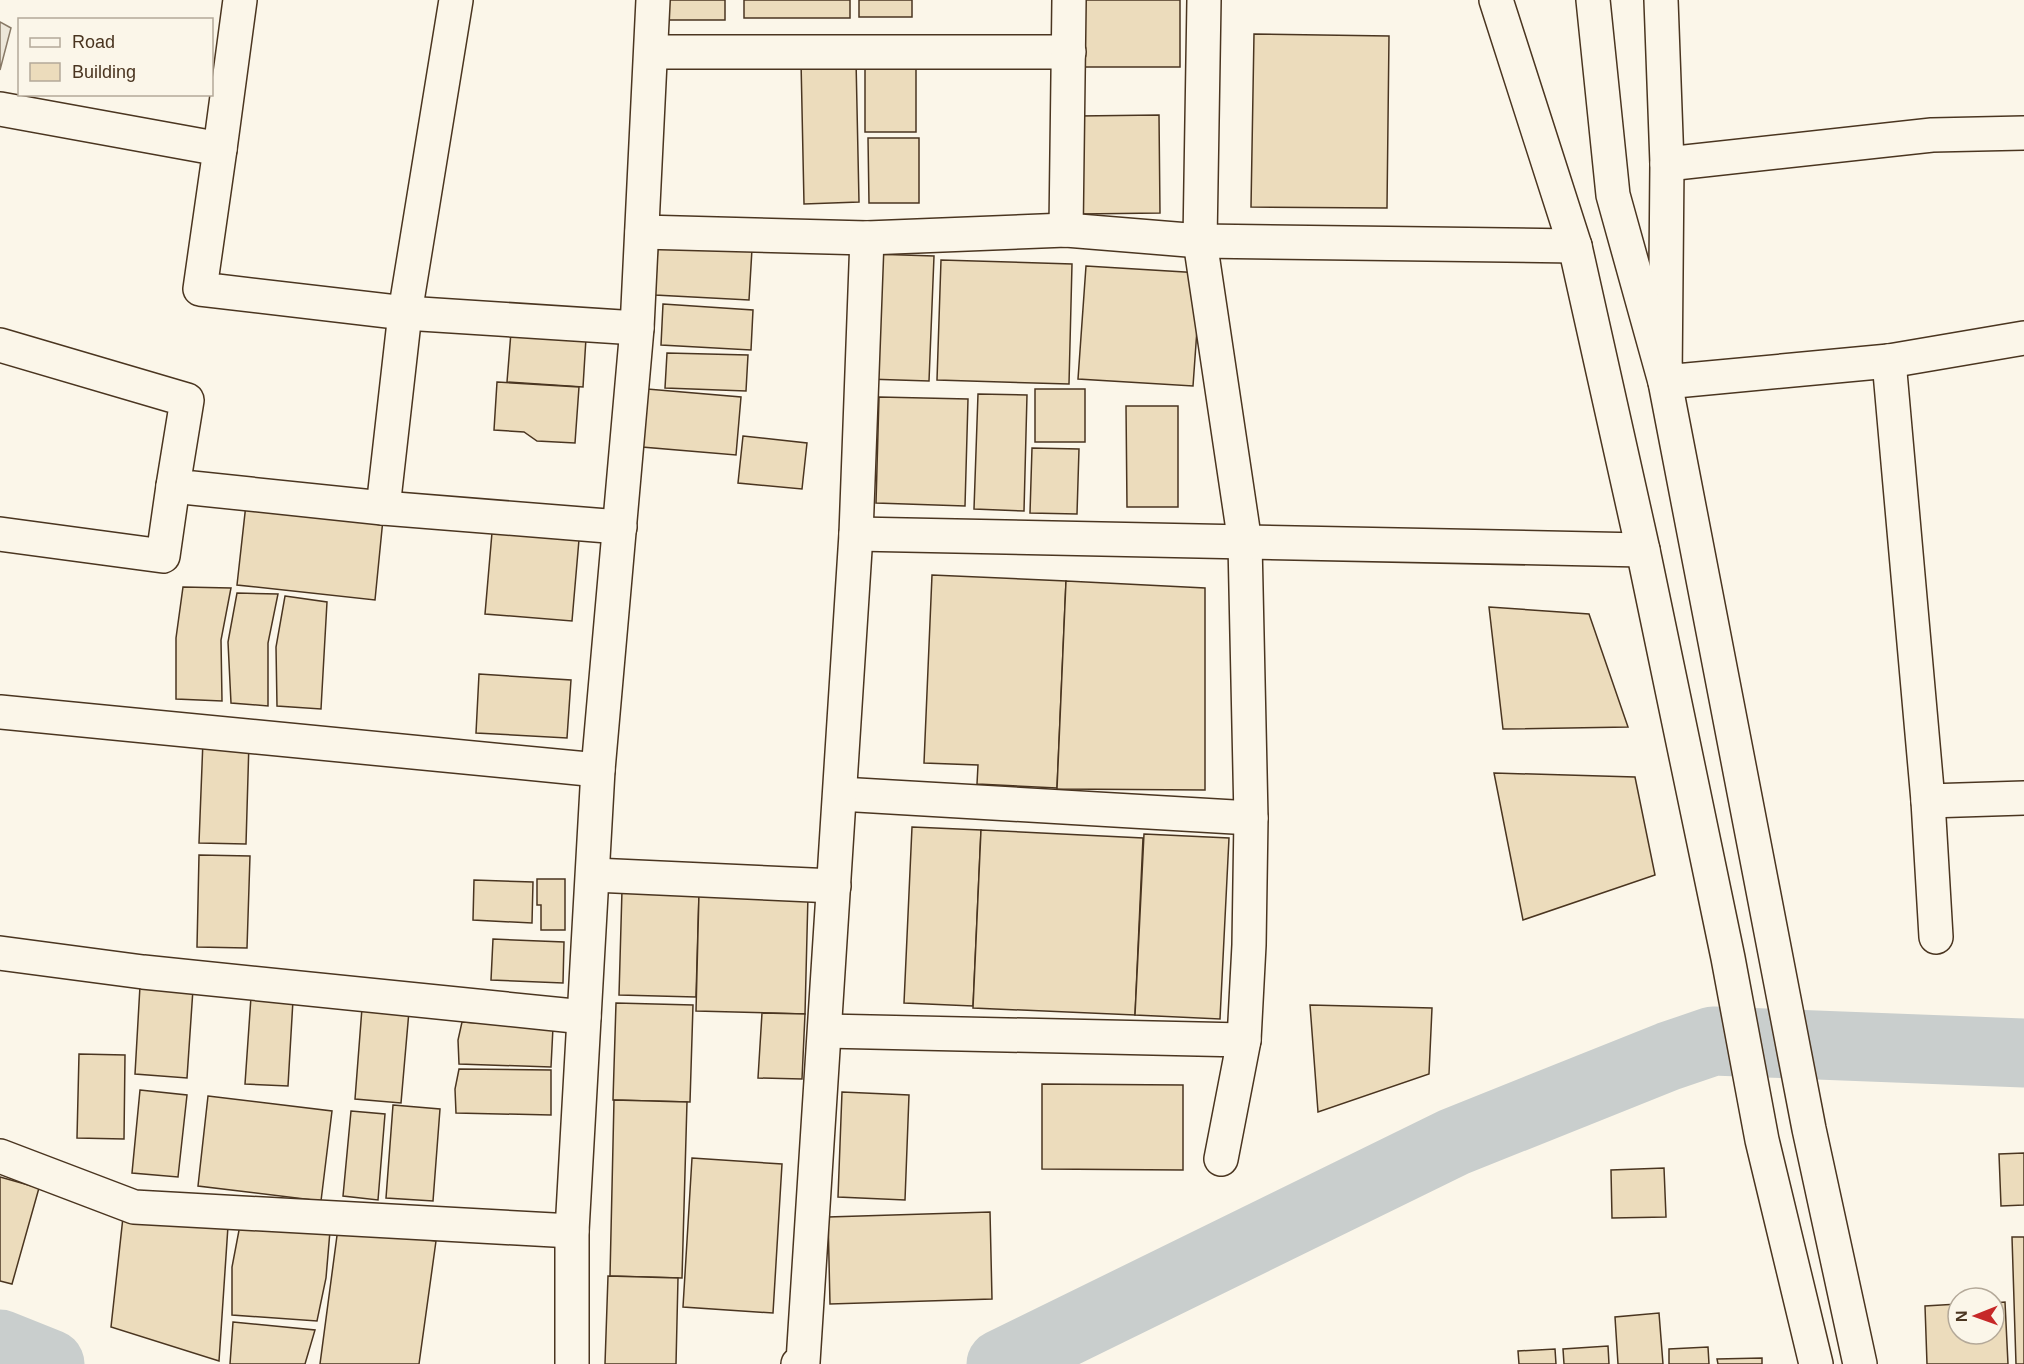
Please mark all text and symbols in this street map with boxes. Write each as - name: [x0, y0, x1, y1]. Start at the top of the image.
- legend: [18, 18, 213, 96]
- text: Road: [72, 32, 115, 52]
- text: Building: [72, 62, 136, 82]
- north arrow: [1946, 1286, 2006, 1346]
- text: N: [1953, 1310, 1970, 1322]

